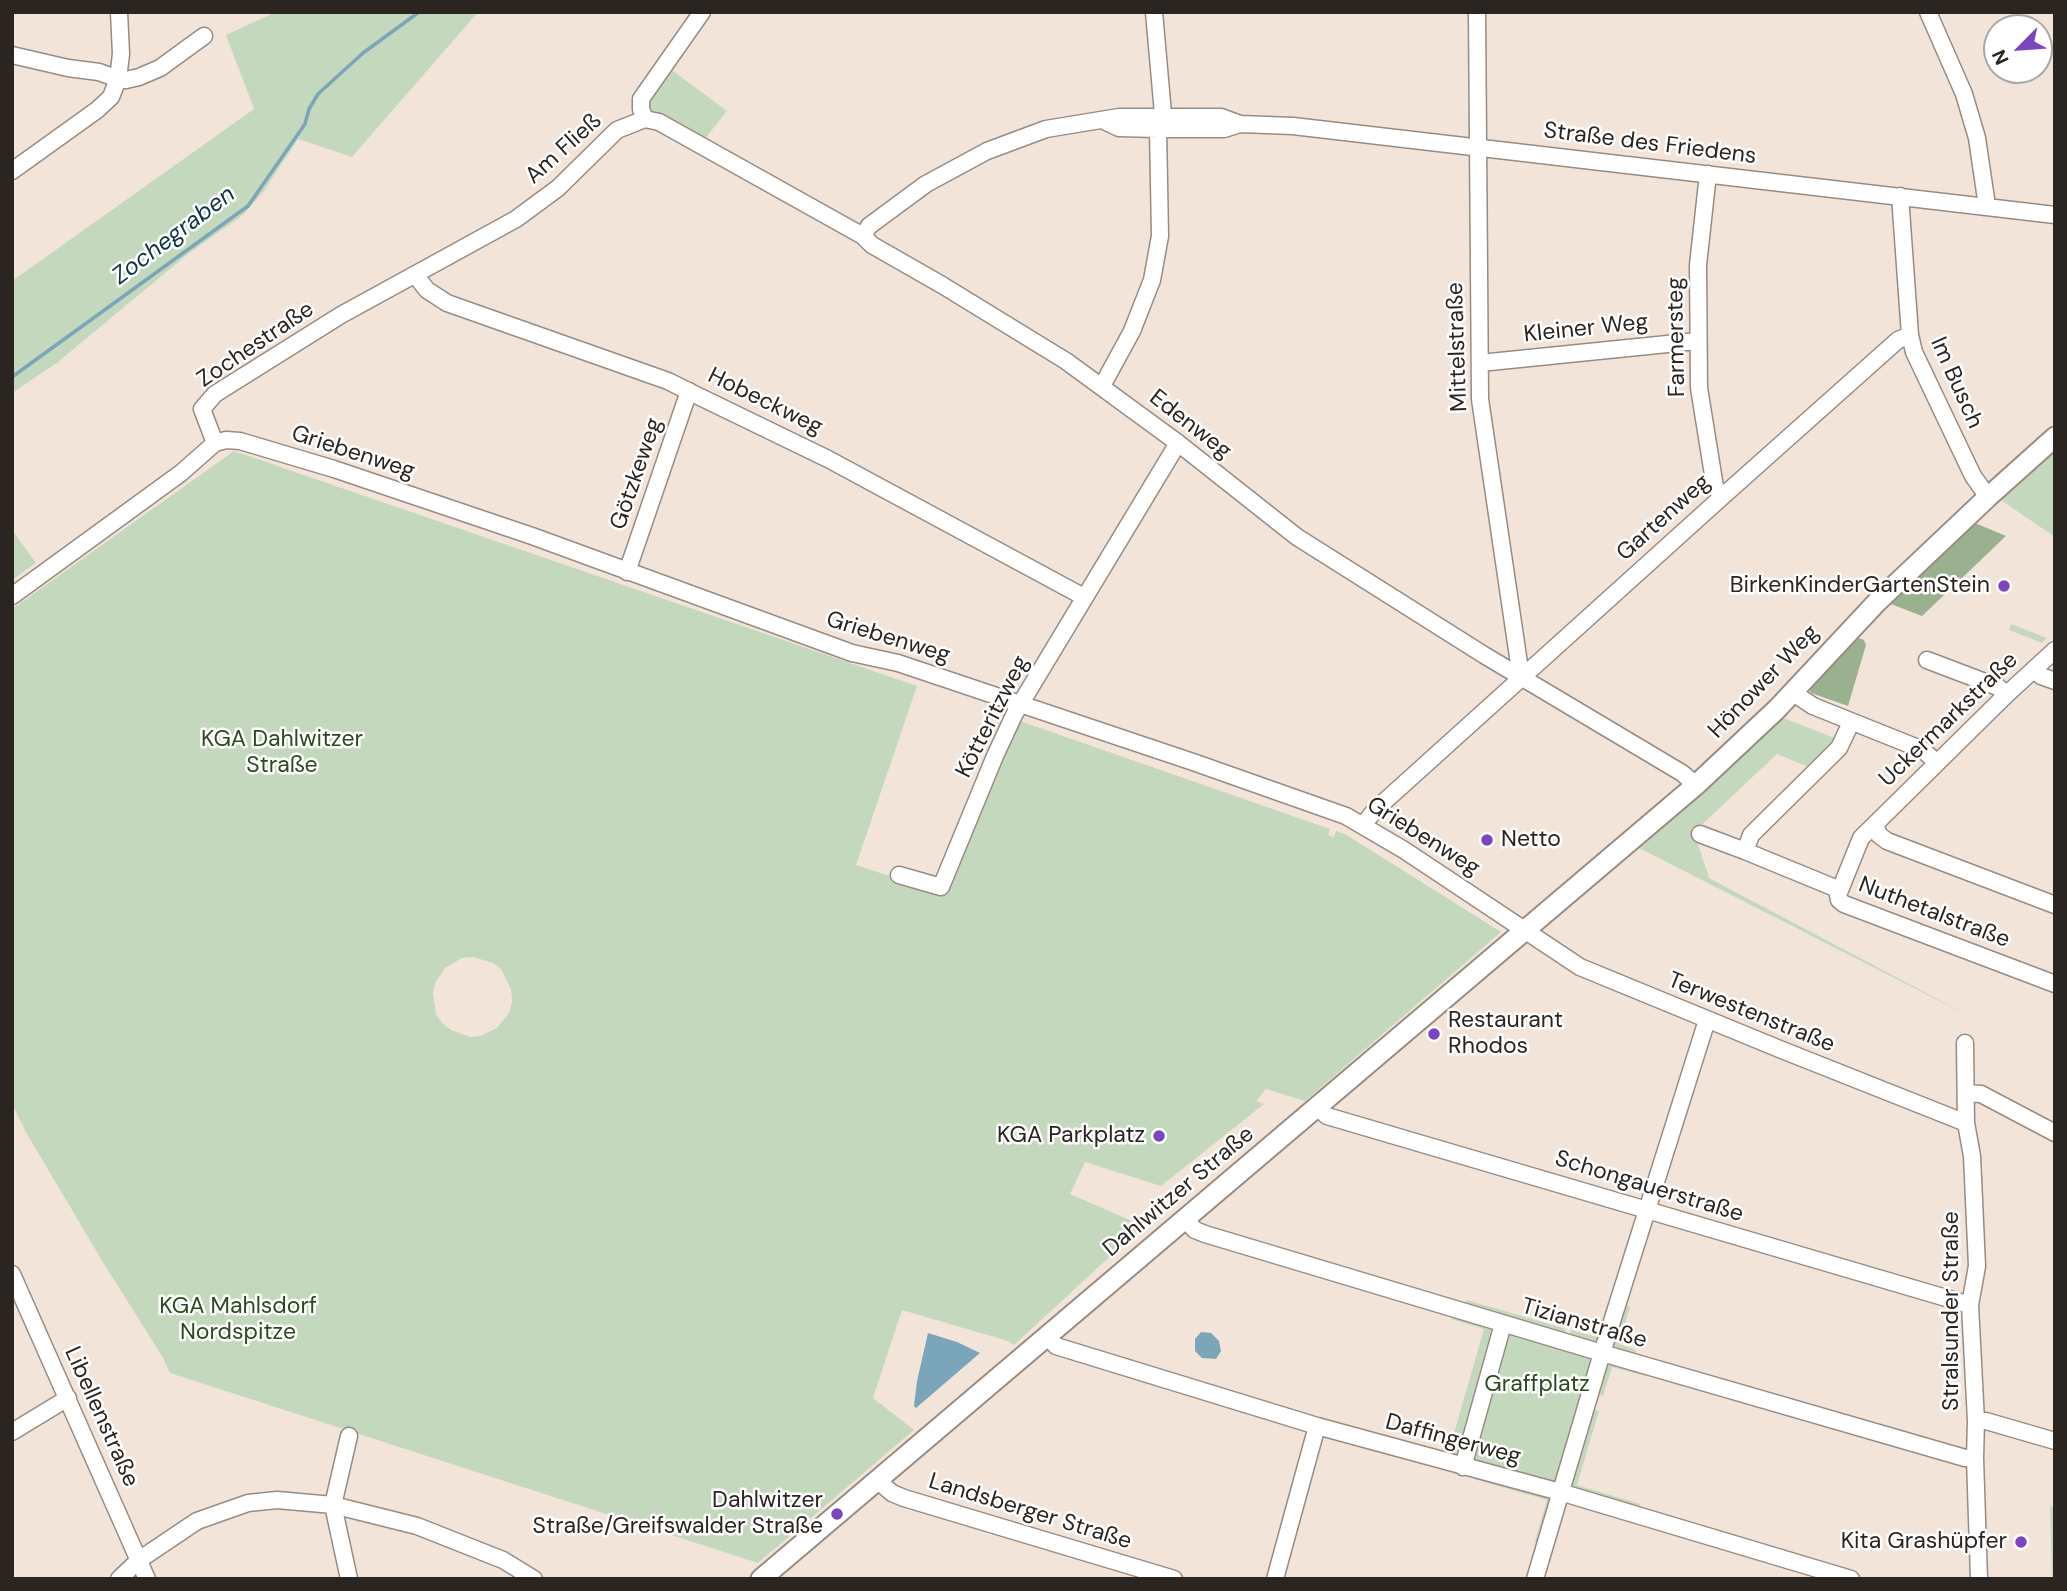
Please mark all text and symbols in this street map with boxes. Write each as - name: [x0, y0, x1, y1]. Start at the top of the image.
- north arrow: [1983, 14, 2053, 84]
- text: N: [1986, 46, 2015, 69]
- street label: Am Fließ: [520, 108, 608, 190]
- street label: Straße des Friedens: [1542, 117, 1758, 171]
- water label: Zochegraben: [107, 180, 241, 292]
- street label: Farmersteg: [1662, 277, 1692, 397]
- street label: Mittelstraße: [1442, 282, 1474, 412]
- street label: Zochestraße: [193, 296, 319, 394]
- street label: Kleiner Weg: [1522, 309, 1650, 349]
- street label: Im Busch: [1924, 333, 1988, 433]
- street label: Hobeckweg: [703, 362, 827, 442]
- street label: Edenweg: [1143, 384, 1237, 466]
- street label: Götzkeweg: [605, 414, 669, 534]
- street label: Griebenweg: [288, 420, 418, 486]
- street label: Gartenweg: [1612, 469, 1716, 567]
- place label: BirkenKinderGartenStein: [1730, 572, 1990, 600]
- marker: BirkenKinderGartenStein: [1996, 578, 2012, 594]
- street label: Griebenweg: [823, 606, 953, 670]
- street label: Hönower Weg: [1703, 619, 1825, 745]
- street label: Uckermarkstraße: [1874, 647, 2024, 793]
- street label: Kötteritzweg: [950, 651, 1036, 783]
- park label: KGA Dahlwitzer Straße: [201, 726, 363, 780]
- street label: Griebenweg: [1361, 791, 1485, 883]
- place label: Netto: [1501, 826, 1561, 854]
- marker: Netto: [1479, 832, 1495, 848]
- street label: Nuthetalstraße: [1855, 872, 2013, 954]
- street label: Terwestenstraße: [1663, 967, 1839, 1059]
- place label: Restaurant Rhodos: [1448, 1007, 1563, 1061]
- marker: Restaurant Rhodos: [1426, 1026, 1442, 1042]
- street label: Dahlwitzer Straße: [1098, 1121, 1260, 1263]
- place label: KGA Parkplatz: [997, 1122, 1145, 1150]
- marker: KGA Parkplatz: [1151, 1128, 1167, 1144]
- street label: Schongauerstraße: [1551, 1145, 1747, 1229]
- street label: Stralsunder Straße: [1938, 1211, 1966, 1411]
- park label: KGA Mahlsdorf Nordspitze: [159, 1293, 317, 1347]
- street label: Tizianstraße: [1518, 1293, 1650, 1355]
- street label: Libellenstraße: [58, 1343, 144, 1491]
- park label: Graffplatz: [1484, 1371, 1590, 1399]
- street label: Daffingerweg: [1382, 1409, 1524, 1471]
- street label: Landsberger Straße: [925, 1468, 1135, 1556]
- place label: Dahlwitzer Straße/Greifswalder Straße: [533, 1487, 823, 1541]
- marker: Dahlwitzer Straße/Greifswalder Straße: [829, 1506, 845, 1522]
- place label: Kita Grashüpfer: [1841, 1528, 2007, 1556]
- marker: Kita Grashüpfer: [2013, 1534, 2029, 1550]

